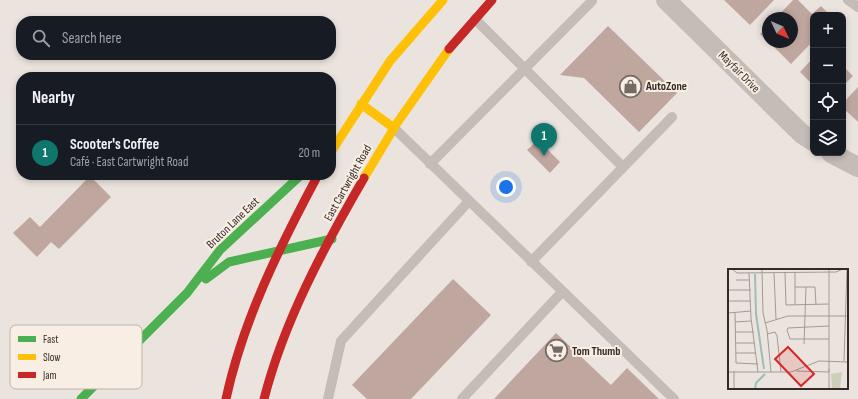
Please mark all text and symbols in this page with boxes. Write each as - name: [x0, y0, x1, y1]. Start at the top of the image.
- north arrow: [762, 12, 798, 48]
- map controls: [810, 12, 846, 156]
- button: +: [810, 12, 846, 48]
- search box: [16, 16, 336, 60]
- icon: search: [30, 27, 52, 49]
- text: Search here: [62, 29, 122, 48]
- street label: Mayfair Drive: [715, 48, 763, 96]
- button: −: [810, 48, 846, 84]
- shop icon: AutoZone: [617, 73, 643, 99]
- place label: AutoZone: [645, 79, 687, 94]
- button: locate: [810, 84, 846, 120]
- text: Nearby: [32, 88, 75, 108]
- button: layers: [810, 120, 846, 156]
- pin: 1: [531, 123, 557, 156]
- text: Scooter's Coffee: [70, 135, 159, 154]
- street label: East Cartwright Road: [321, 142, 375, 224]
- text: 1: [42, 145, 48, 161]
- text: 20 m: [298, 145, 320, 161]
- text: Café · East Cartwright Road: [70, 154, 188, 170]
- your location: [496, 177, 516, 197]
- street label: Bruton Lane East: [203, 194, 263, 252]
- inset map: [728, 269, 848, 389]
- legend: [10, 325, 142, 389]
- text: Fast: [43, 333, 59, 346]
- supermarket icon: Tom Thumb: [544, 338, 570, 364]
- place label: Tom Thumb: [572, 344, 620, 359]
- text: Slow: [43, 351, 60, 364]
- text: Jam: [42, 369, 57, 382]

